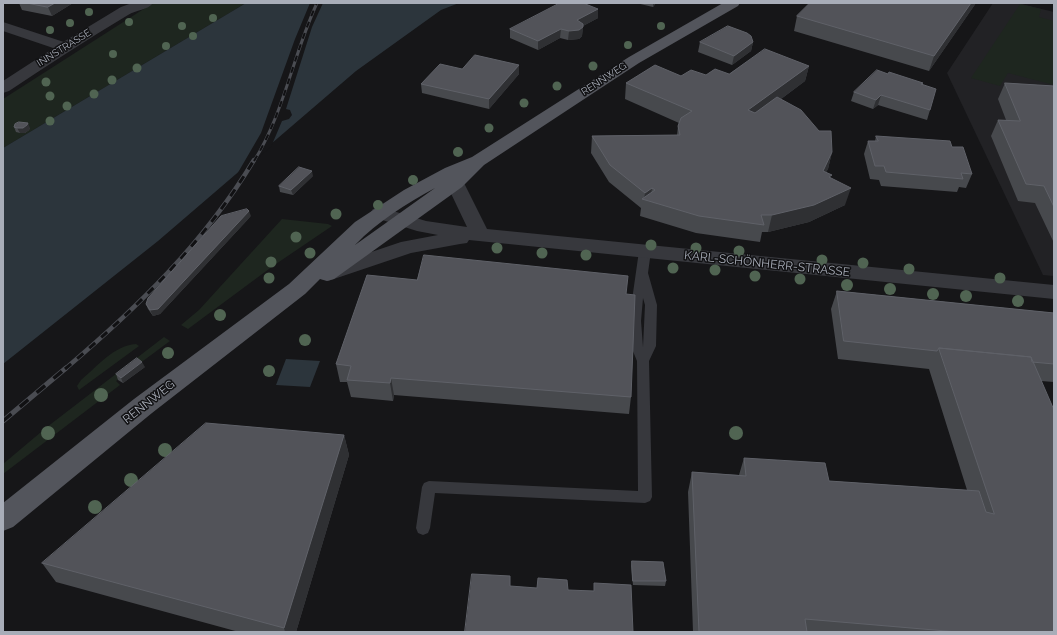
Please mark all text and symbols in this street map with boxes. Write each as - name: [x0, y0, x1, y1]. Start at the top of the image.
- street label: INNSTRASSE: [35, 27, 93, 69]
- street label: RENNWEG: [579, 60, 629, 98]
- street label: KARL-SCHÖNHERR-STRASSE: [683, 248, 851, 280]
- street label: RENNWEG: [120, 377, 178, 427]

